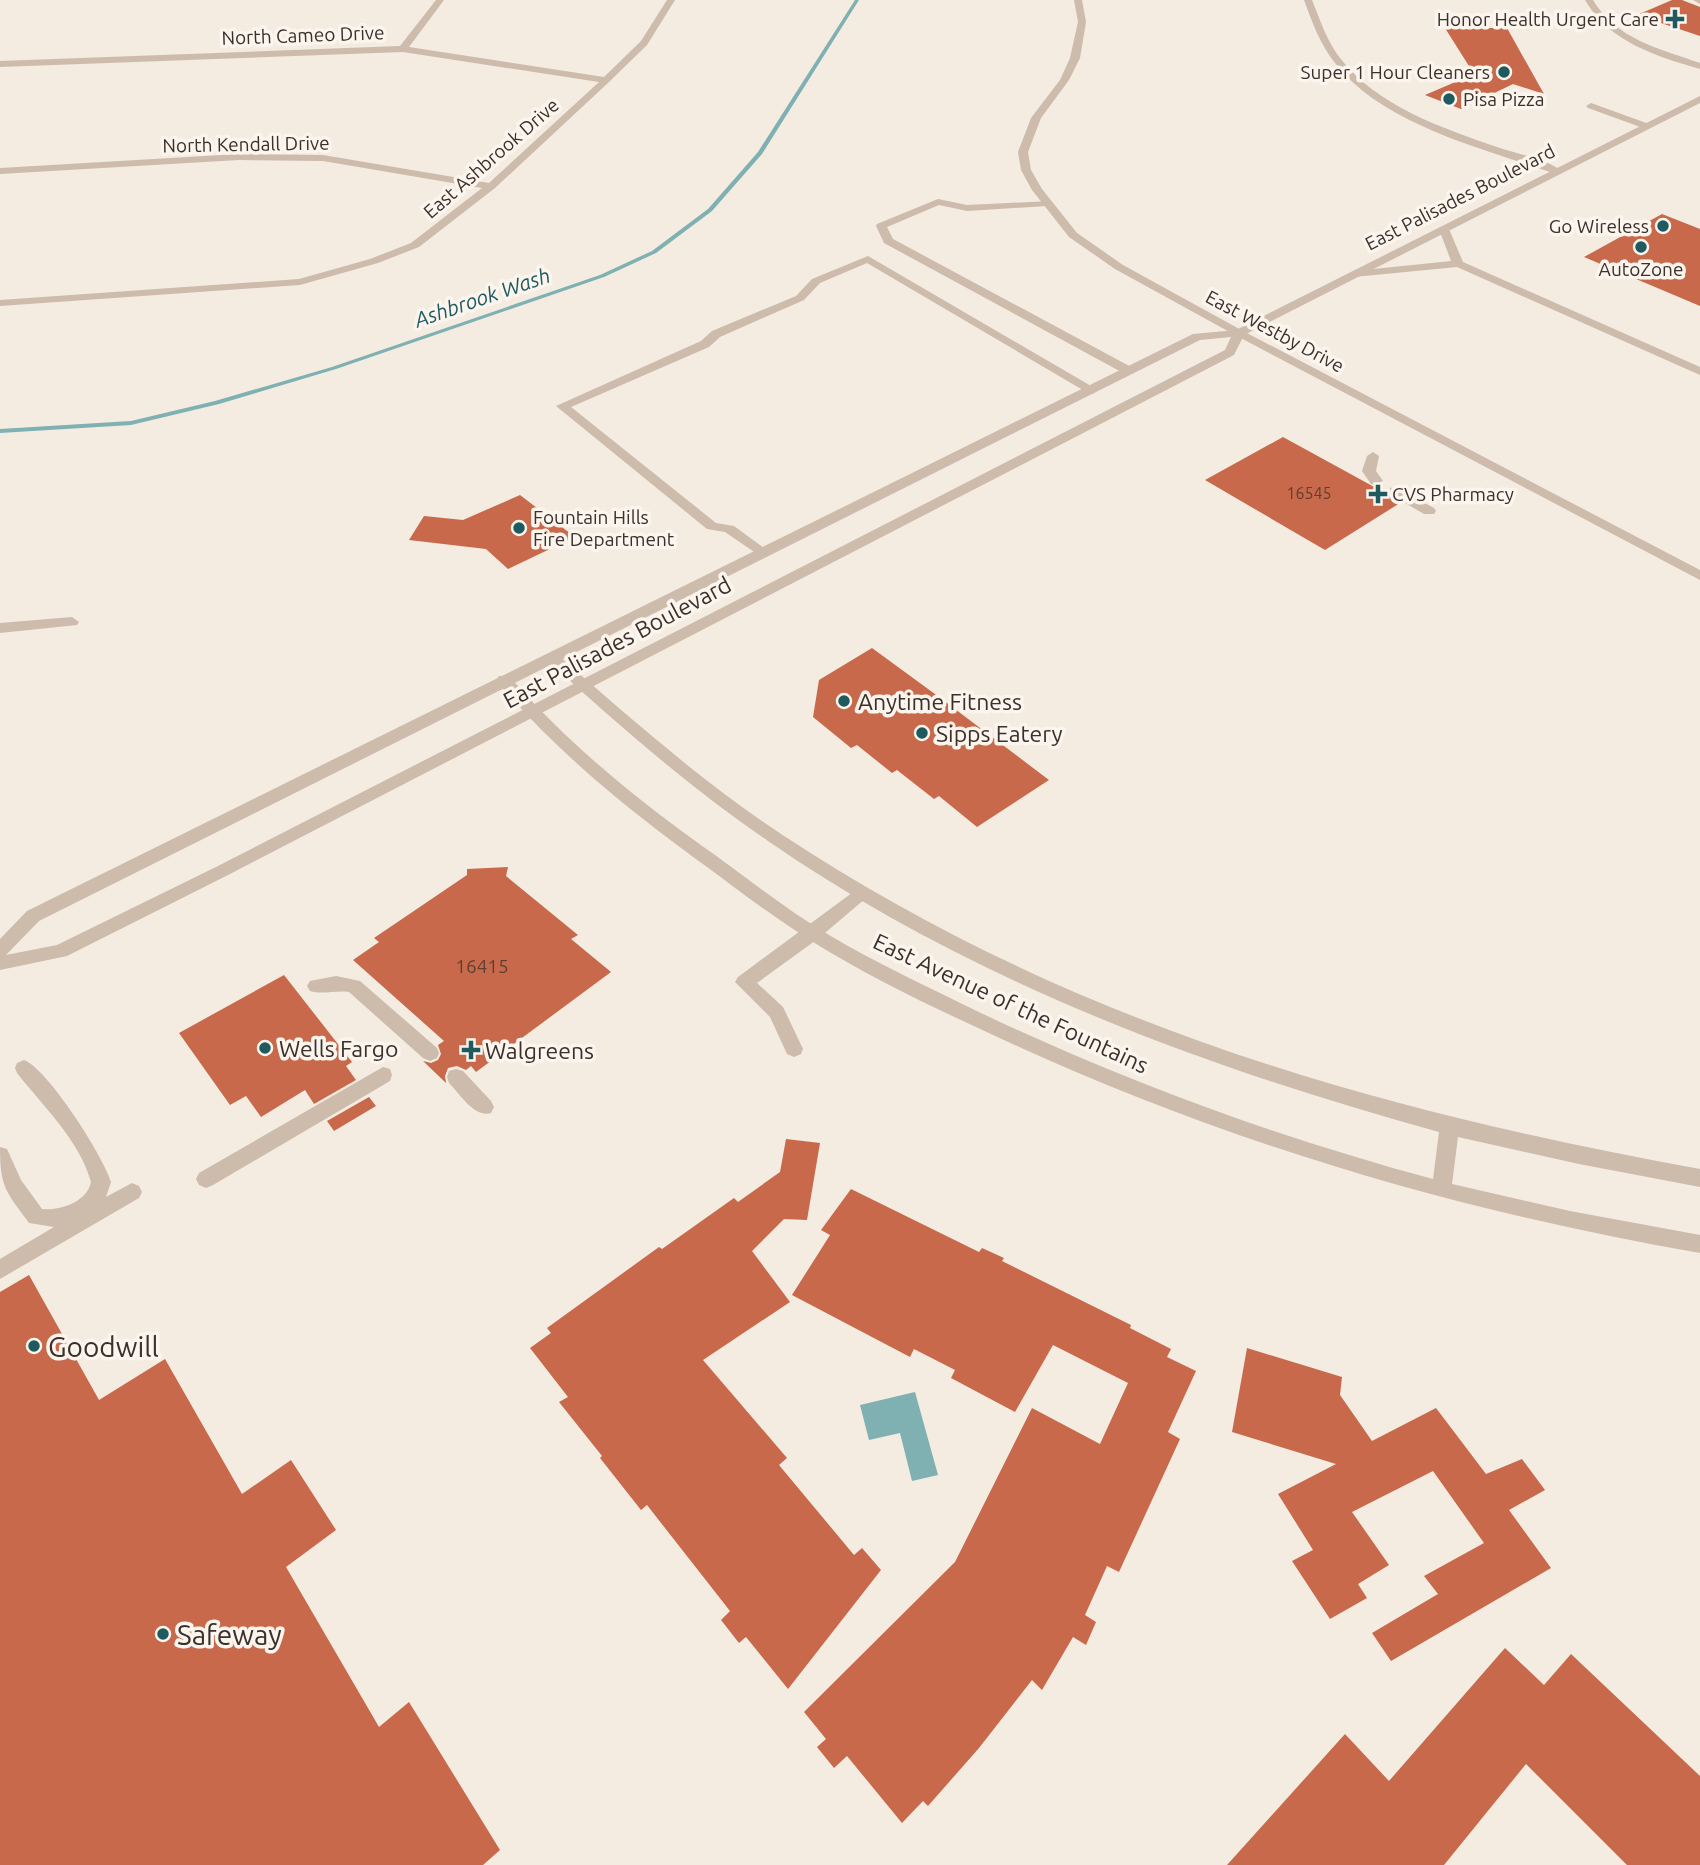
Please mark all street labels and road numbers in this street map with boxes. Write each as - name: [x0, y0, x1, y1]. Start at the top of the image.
- street label: North Cameo Drive: [221, 21, 385, 49]
- street label: East Ashbrook Drive: [419, 93, 563, 223]
- street label: North Kendall Drive: [162, 132, 330, 156]
- street label: East Palisades Boulevard: [1361, 140, 1559, 254]
- street label: East Westby Drive: [1202, 285, 1348, 377]
- street label: East Palisades Boulevard: [499, 571, 735, 713]
- street label: East Avenue of the Fountains: [869, 928, 1153, 1078]

